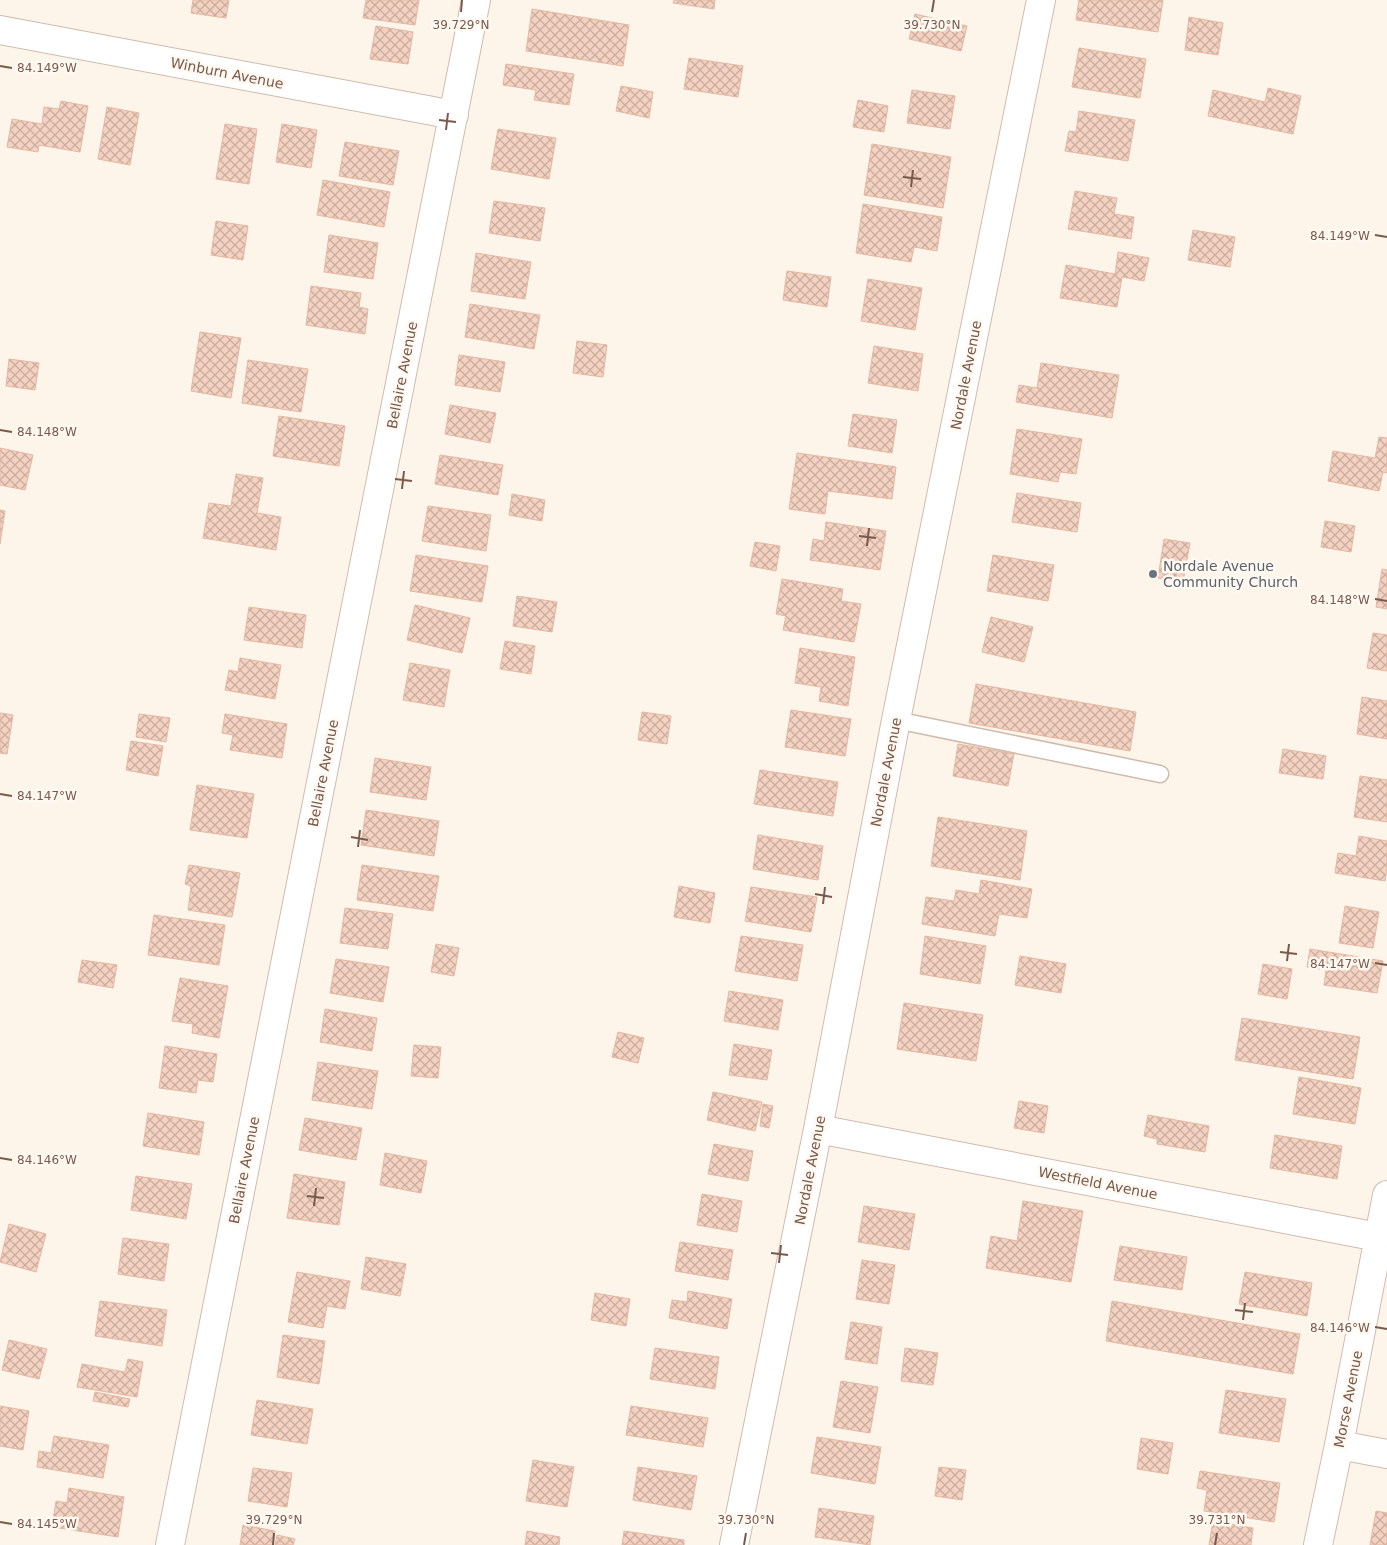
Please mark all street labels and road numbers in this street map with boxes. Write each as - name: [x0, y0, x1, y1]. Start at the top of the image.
- street label: Winburn Avenue: [169, 54, 285, 92]
- street label: Nordale Avenue: [948, 319, 984, 431]
- street label: Bellaire Avenue: [384, 320, 420, 430]
- street label: Nordale Avenue: [868, 716, 904, 828]
- street label: Bellaire Avenue: [305, 718, 341, 828]
- street label: Nordale Avenue: [792, 1114, 828, 1226]
- street label: Bellaire Avenue: [226, 1115, 262, 1225]
- street label: Westfield Avenue: [1037, 1164, 1159, 1202]
- street label: Morse Avenue: [1331, 1349, 1365, 1449]

